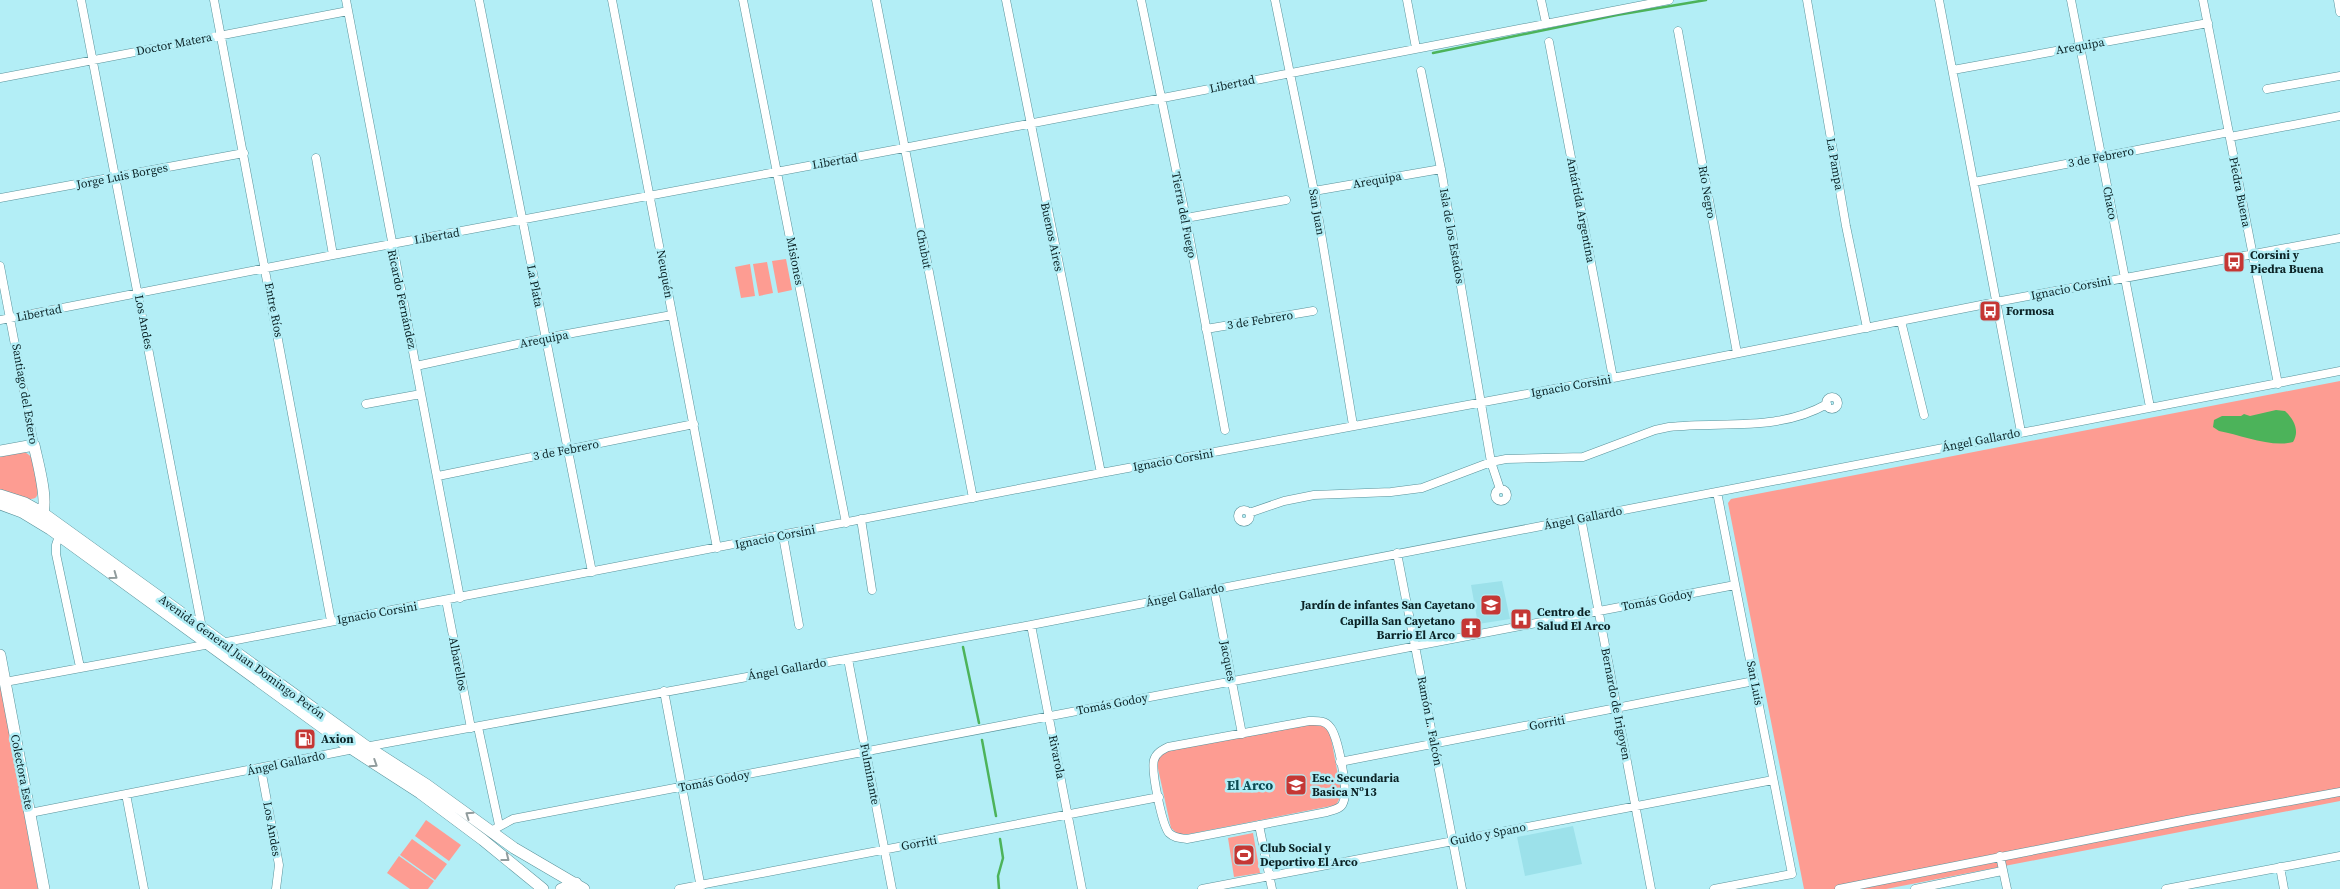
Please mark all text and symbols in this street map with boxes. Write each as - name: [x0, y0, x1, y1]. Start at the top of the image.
- street label: Doctor Matera: [135, 29, 214, 59]
- street label: Arequipa: [2054, 34, 2107, 58]
- street label: Libertad: [1208, 71, 1256, 97]
- street label: La Pampa: [1823, 137, 1848, 192]
- street label: 3 de Febrero: [2067, 143, 2136, 171]
- street label: Libertad: [811, 149, 859, 173]
- street label: Antártida Argentina: [1563, 156, 1599, 265]
- street label: Piedra Buena: [2225, 156, 2255, 229]
- street label: Jorge Luis Borges: [74, 159, 169, 193]
- street label: Río Negro: [1694, 164, 1720, 220]
- street label: Arequipa: [1351, 168, 1404, 192]
- street label: Tierra del Fuego: [1168, 171, 1200, 260]
- street label: Chaco: [2099, 185, 2121, 221]
- street label: Isla de los Estados: [1436, 187, 1468, 285]
- street label: San Juan: [1305, 188, 1329, 236]
- street label: Buenos Aires: [1037, 201, 1067, 273]
- street label: Libertad: [413, 224, 461, 248]
- street label: Chubut: [912, 228, 936, 270]
- street label: Misiones: [783, 236, 807, 286]
- place label: Corsini y Piedra Buena: [2250, 247, 2324, 277]
- street label: Ricardo Fernández: [384, 248, 420, 351]
- street label: Neuquén: [653, 249, 677, 299]
- bus stop icon: Corsini y Piedra Buena: [2222, 250, 2246, 274]
- street label: La Plata: [523, 264, 547, 309]
- street label: Ignacio Corsini: [2030, 272, 2113, 304]
- street label: Entre Ríos: [261, 281, 287, 339]
- street label: Los Andes: [131, 293, 157, 351]
- bus stop icon: Formosa: [1978, 299, 2002, 323]
- street label: Libertad: [15, 301, 63, 325]
- place label: Formosa: [2006, 303, 2055, 319]
- street label: 3 de Febrero: [1226, 307, 1294, 333]
- street label: Arequipa: [518, 326, 571, 352]
- street label: Santiago del Estero: [8, 343, 42, 446]
- street label: Ignacio Corsini: [1530, 371, 1613, 401]
- street label: Ángel Gallardo: [1940, 424, 2022, 455]
- street label: 3 de Febrero: [532, 436, 601, 464]
- street label: Ignacio Corsini: [1132, 445, 1215, 475]
- street label: Ángel Gallardo: [1542, 502, 1624, 533]
- street label: Ignacio Corsini: [734, 521, 817, 553]
- one-way arrow: [108, 571, 117, 579]
- street label: Ángel Gallardo: [1144, 579, 1226, 610]
- street label: Tomás Godoy: [1620, 585, 1695, 615]
- street label: Avenida General Juan Domingo Perón: [156, 591, 328, 723]
- school or university icon: Jardín de infantes San Cayetano: [1479, 593, 1503, 617]
- place label: Jardín de infantes San Cayetano: [1300, 597, 1475, 613]
- street label: Ignacio Corsini: [336, 598, 419, 628]
- place label: Centro de Salud El Arco: [1537, 604, 1611, 634]
- hospital icon: Centro de Salud El Arco: [1509, 607, 1533, 631]
- place label: Capilla San Cayetano Barrio El Arco: [1340, 613, 1455, 643]
- church icon: Capilla San Cayetano Barrio El Arco: [1459, 616, 1483, 640]
- street label: Albarellos: [445, 636, 471, 692]
- street label: Jacques: [1216, 638, 1240, 683]
- street label: Bernardo de Irigoyen: [1597, 647, 1635, 761]
- street label: Ángel Gallardo: [746, 654, 828, 684]
- street label: San Luis: [1743, 659, 1767, 707]
- street label: Ramón L. Falcón: [1413, 675, 1447, 767]
- street label: Tomás Godoy: [1075, 689, 1150, 719]
- street label: Gorriti: [1528, 712, 1567, 734]
- fuel station icon: Axion: [293, 727, 317, 751]
- place label: Axion: [321, 731, 354, 747]
- street label: Colectora Este: [7, 733, 37, 811]
- street label: Rivarola: [1045, 734, 1069, 781]
- street label: Fulminante: [856, 742, 884, 806]
- street label: Ángel Gallardo: [245, 747, 327, 779]
- one-way arrow: [369, 757, 378, 767]
- street label: Tomás Godoy: [677, 766, 752, 796]
- place label: Esc. Secundaria Basica Nº13: [1312, 770, 1400, 800]
- school or university icon: Esc. Secundaria Basica Nº13: [1284, 773, 1308, 797]
- district label: El Arco: [1227, 775, 1273, 795]
- street label: Los Andes: [259, 800, 285, 858]
- one-way arrow: [465, 812, 475, 821]
- street label: Guido y Spano: [1449, 819, 1528, 849]
- street label: Gorriti: [900, 832, 939, 854]
- place label: Club Social y Deportivo El Arco: [1260, 840, 1358, 870]
- sports icon: Club Social y Deportivo El Arco: [1232, 843, 1256, 867]
- one-way arrow: [500, 852, 509, 860]

